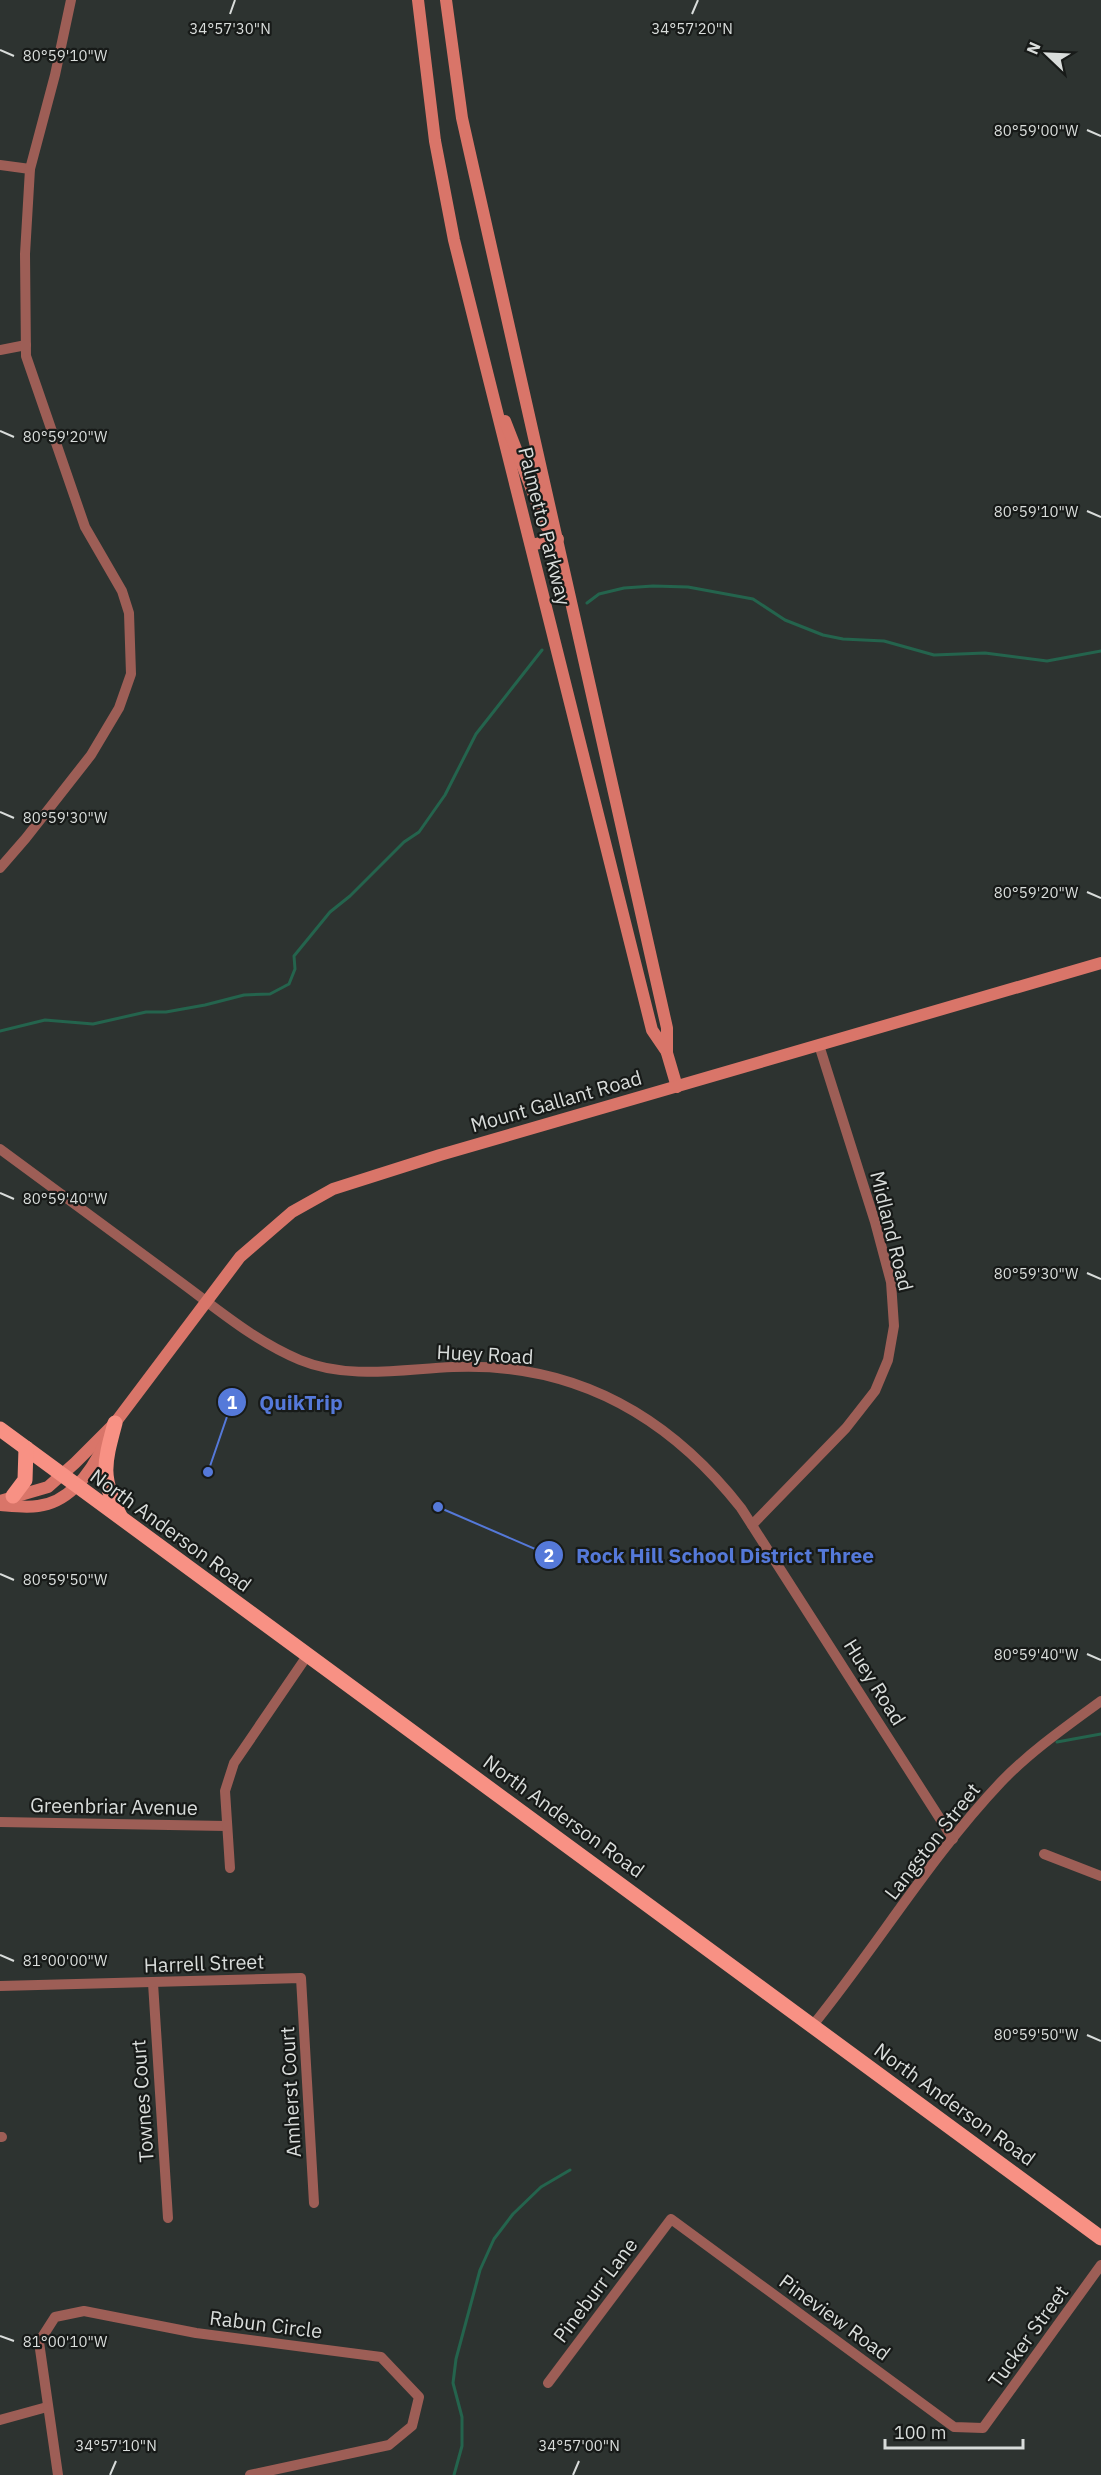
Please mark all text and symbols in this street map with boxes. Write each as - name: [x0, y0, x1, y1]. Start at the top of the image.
- text: 34°57'30"N: [189, 19, 271, 38]
- text: 34°57'20"N: [651, 19, 733, 38]
- north arrow: [1017, 24, 1077, 84]
- text: N: [1022, 39, 1045, 57]
- text: 80°59'10"W: [23, 46, 108, 65]
- text: 80°59'00"W: [994, 121, 1079, 140]
- text: 80°59'20"W: [23, 427, 108, 446]
- street label: Palmetto Parkway: [512, 444, 578, 608]
- text: 80°59'10"W: [994, 502, 1079, 521]
- text: 80°59'30"W: [23, 808, 108, 827]
- text: 80°59'20"W: [994, 883, 1079, 902]
- street label: Mount Gallant Road: [467, 1064, 645, 1138]
- street label: Midland Road: [864, 1168, 920, 1294]
- text: 80°59'40"W: [23, 1189, 108, 1208]
- text: 80°59'30"W: [994, 1264, 1079, 1283]
- street label: Huey Road: [436, 1338, 534, 1370]
- callout: QuikTrip: [217, 1383, 355, 1422]
- text: QuikTrip: [259, 1388, 343, 1416]
- text: 1: [227, 1391, 238, 1414]
- street label: North Anderson Road: [85, 1462, 257, 1598]
- callout: Rock Hill School District Three: [534, 1536, 886, 1575]
- text: Rock Hill School District Three: [576, 1541, 874, 1569]
- text: 2: [544, 1544, 554, 1567]
- text: 80°59'50"W: [23, 1570, 108, 1589]
- street label: Huey Road: [838, 1634, 912, 1730]
- text: 80°59'40"W: [994, 1645, 1079, 1664]
- street label: North Anderson Road: [478, 1748, 650, 1884]
- street label: Langston Street: [878, 1777, 986, 1905]
- street label: Greenbriar Avenue: [30, 1791, 198, 1821]
- street label: Harrell Street: [143, 1947, 265, 1979]
- text: 81°00'00"W: [23, 1951, 108, 1970]
- text: 80°59'50"W: [994, 2025, 1079, 2044]
- street label: Amherst Court: [273, 2026, 307, 2158]
- street label: North Anderson Road: [869, 2036, 1041, 2172]
- street label: Townes Court: [124, 2039, 160, 2163]
- street label: Pineburr Lane: [547, 2232, 643, 2348]
- street label: Pineview Road: [774, 2268, 896, 2366]
- street label: Tucker Street: [982, 2280, 1074, 2392]
- street label: Rabun Circle: [208, 2304, 324, 2344]
- text: 81°00'10"W: [23, 2332, 108, 2351]
- scale bar: [885, 2412, 1023, 2450]
- text: 100 m: [894, 2421, 946, 2444]
- text: 34°57'10"N: [75, 2436, 157, 2455]
- text: 34°57'00"N: [538, 2436, 620, 2455]

